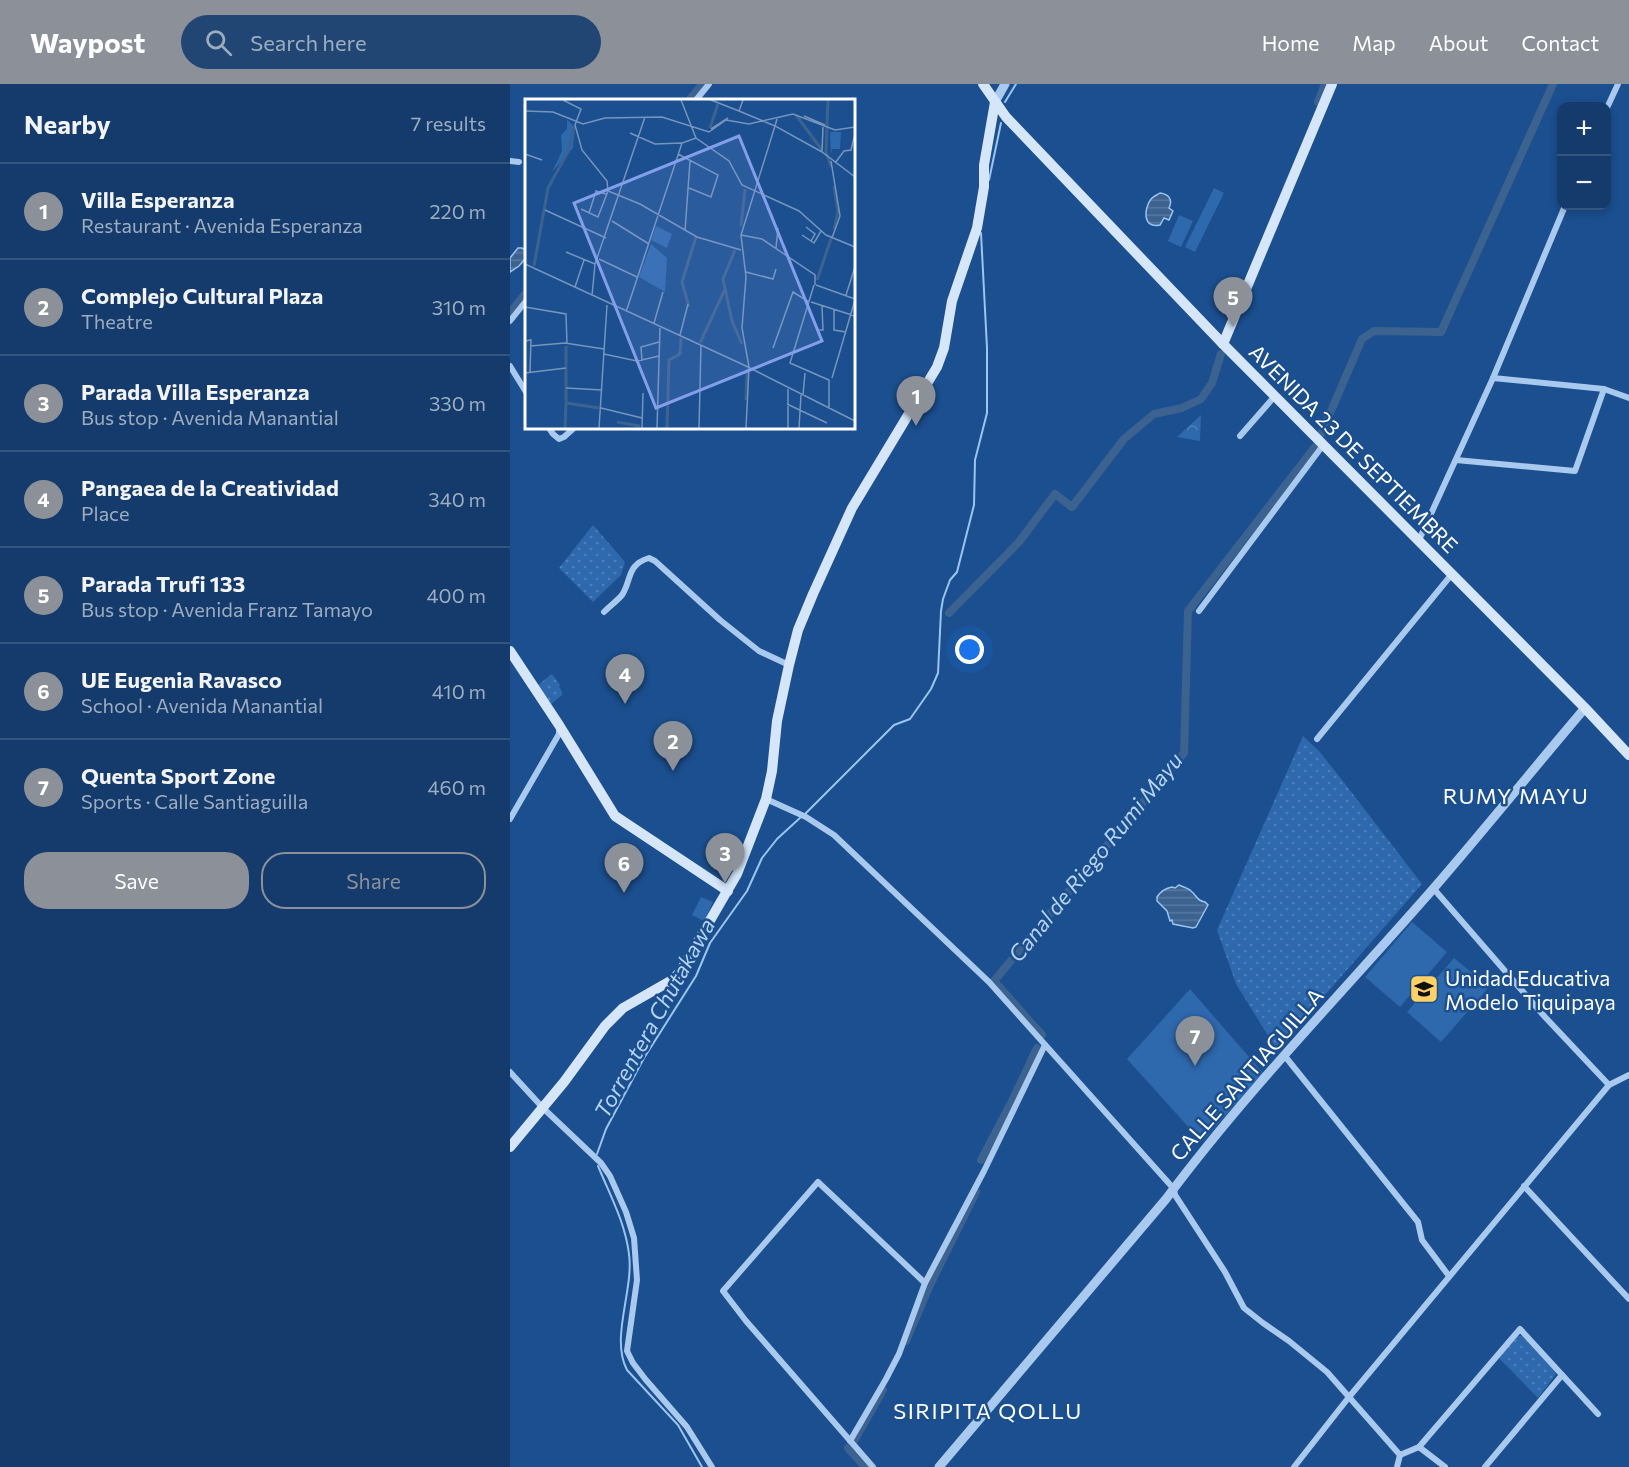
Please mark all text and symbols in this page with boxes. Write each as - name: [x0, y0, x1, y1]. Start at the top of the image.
- search box: [181, 15, 601, 69]
- text: Waypost: [30, 25, 145, 59]
- icon: search: [202, 26, 235, 59]
- text: Search here: [250, 29, 367, 56]
- text: Home: [1262, 30, 1319, 55]
- text: Map: [1352, 30, 1396, 55]
- text: About: [1429, 30, 1488, 55]
- text: Contact: [1521, 30, 1599, 55]
- inset map: [525, 99, 855, 429]
- map controls: [1557, 102, 1611, 210]
- button: +: [1557, 102, 1611, 156]
- text: Nearby: [24, 108, 111, 139]
- text: 7 results: [411, 111, 486, 135]
- button: −: [1557, 156, 1611, 210]
- text: Villa Esperanza: [81, 186, 235, 213]
- text: 1: [39, 199, 48, 223]
- text: 220 m: [430, 199, 486, 223]
- text: Restaurant · Avenida Esperanza: [81, 213, 363, 237]
- pin: 5: [1214, 278, 1252, 327]
- text: Complejo Cultural Plaza: [81, 282, 323, 309]
- text: 2: [38, 295, 49, 319]
- text: 310 m: [432, 295, 486, 319]
- text: Theatre: [81, 309, 153, 333]
- street label: AVENIDA 23 DE SEPTIEMBRE: [1245, 339, 1463, 557]
- pin: 1: [896, 376, 936, 426]
- text: Parada Villa Esperanza: [81, 378, 309, 405]
- text: 3: [38, 391, 49, 415]
- text: 330 m: [429, 391, 486, 415]
- text: Bus stop · Avenida Manantial: [81, 405, 339, 429]
- text: Pangaea de la Creatividad: [81, 474, 339, 501]
- text: 4: [37, 487, 50, 511]
- text: 340 m: [428, 487, 486, 511]
- text: Place: [81, 501, 130, 525]
- text: Parada Trufi 133: [81, 570, 245, 597]
- text: 5: [38, 583, 49, 607]
- text: 400 m: [427, 583, 486, 607]
- text: Bus stop · Avenida Franz Tamayo: [81, 597, 373, 621]
- your location: [955, 635, 984, 664]
- pin: 4: [606, 654, 644, 704]
- text: UE Eugenia Ravasco: [81, 666, 282, 693]
- text: 6: [37, 679, 50, 703]
- text: 410 m: [432, 679, 486, 703]
- text: School · Avenida Manantial: [81, 693, 323, 717]
- pin: 2: [654, 722, 692, 771]
- water label: Canal de Riego Rumi Mayu: [1002, 747, 1188, 967]
- text: Quenta Sport Zone: [81, 762, 275, 789]
- text: 7: [38, 775, 49, 799]
- text: 460 m: [428, 775, 486, 799]
- district label: RUMY MAYU: [1443, 782, 1589, 809]
- text: Sports · Calle Santiaguilla: [81, 789, 308, 813]
- pin: 3: [706, 834, 744, 883]
- pin: 6: [604, 844, 644, 893]
- button: Save: [24, 852, 249, 909]
- button: Share: [261, 852, 486, 909]
- water label: Torrentera Chutakawa: [588, 913, 720, 1123]
- place label: Unidad Educativa Modelo Tiquipaya: [1445, 965, 1616, 1014]
- school or university icon: Unidad Educativa Modelo Tiquipaya: [1408, 973, 1440, 1005]
- street label: CALLE SANTIAGUILLA: [1164, 983, 1328, 1165]
- pin: 7: [1176, 1016, 1214, 1066]
- district label: SIRIPITA QOLLU: [893, 1397, 1083, 1424]

